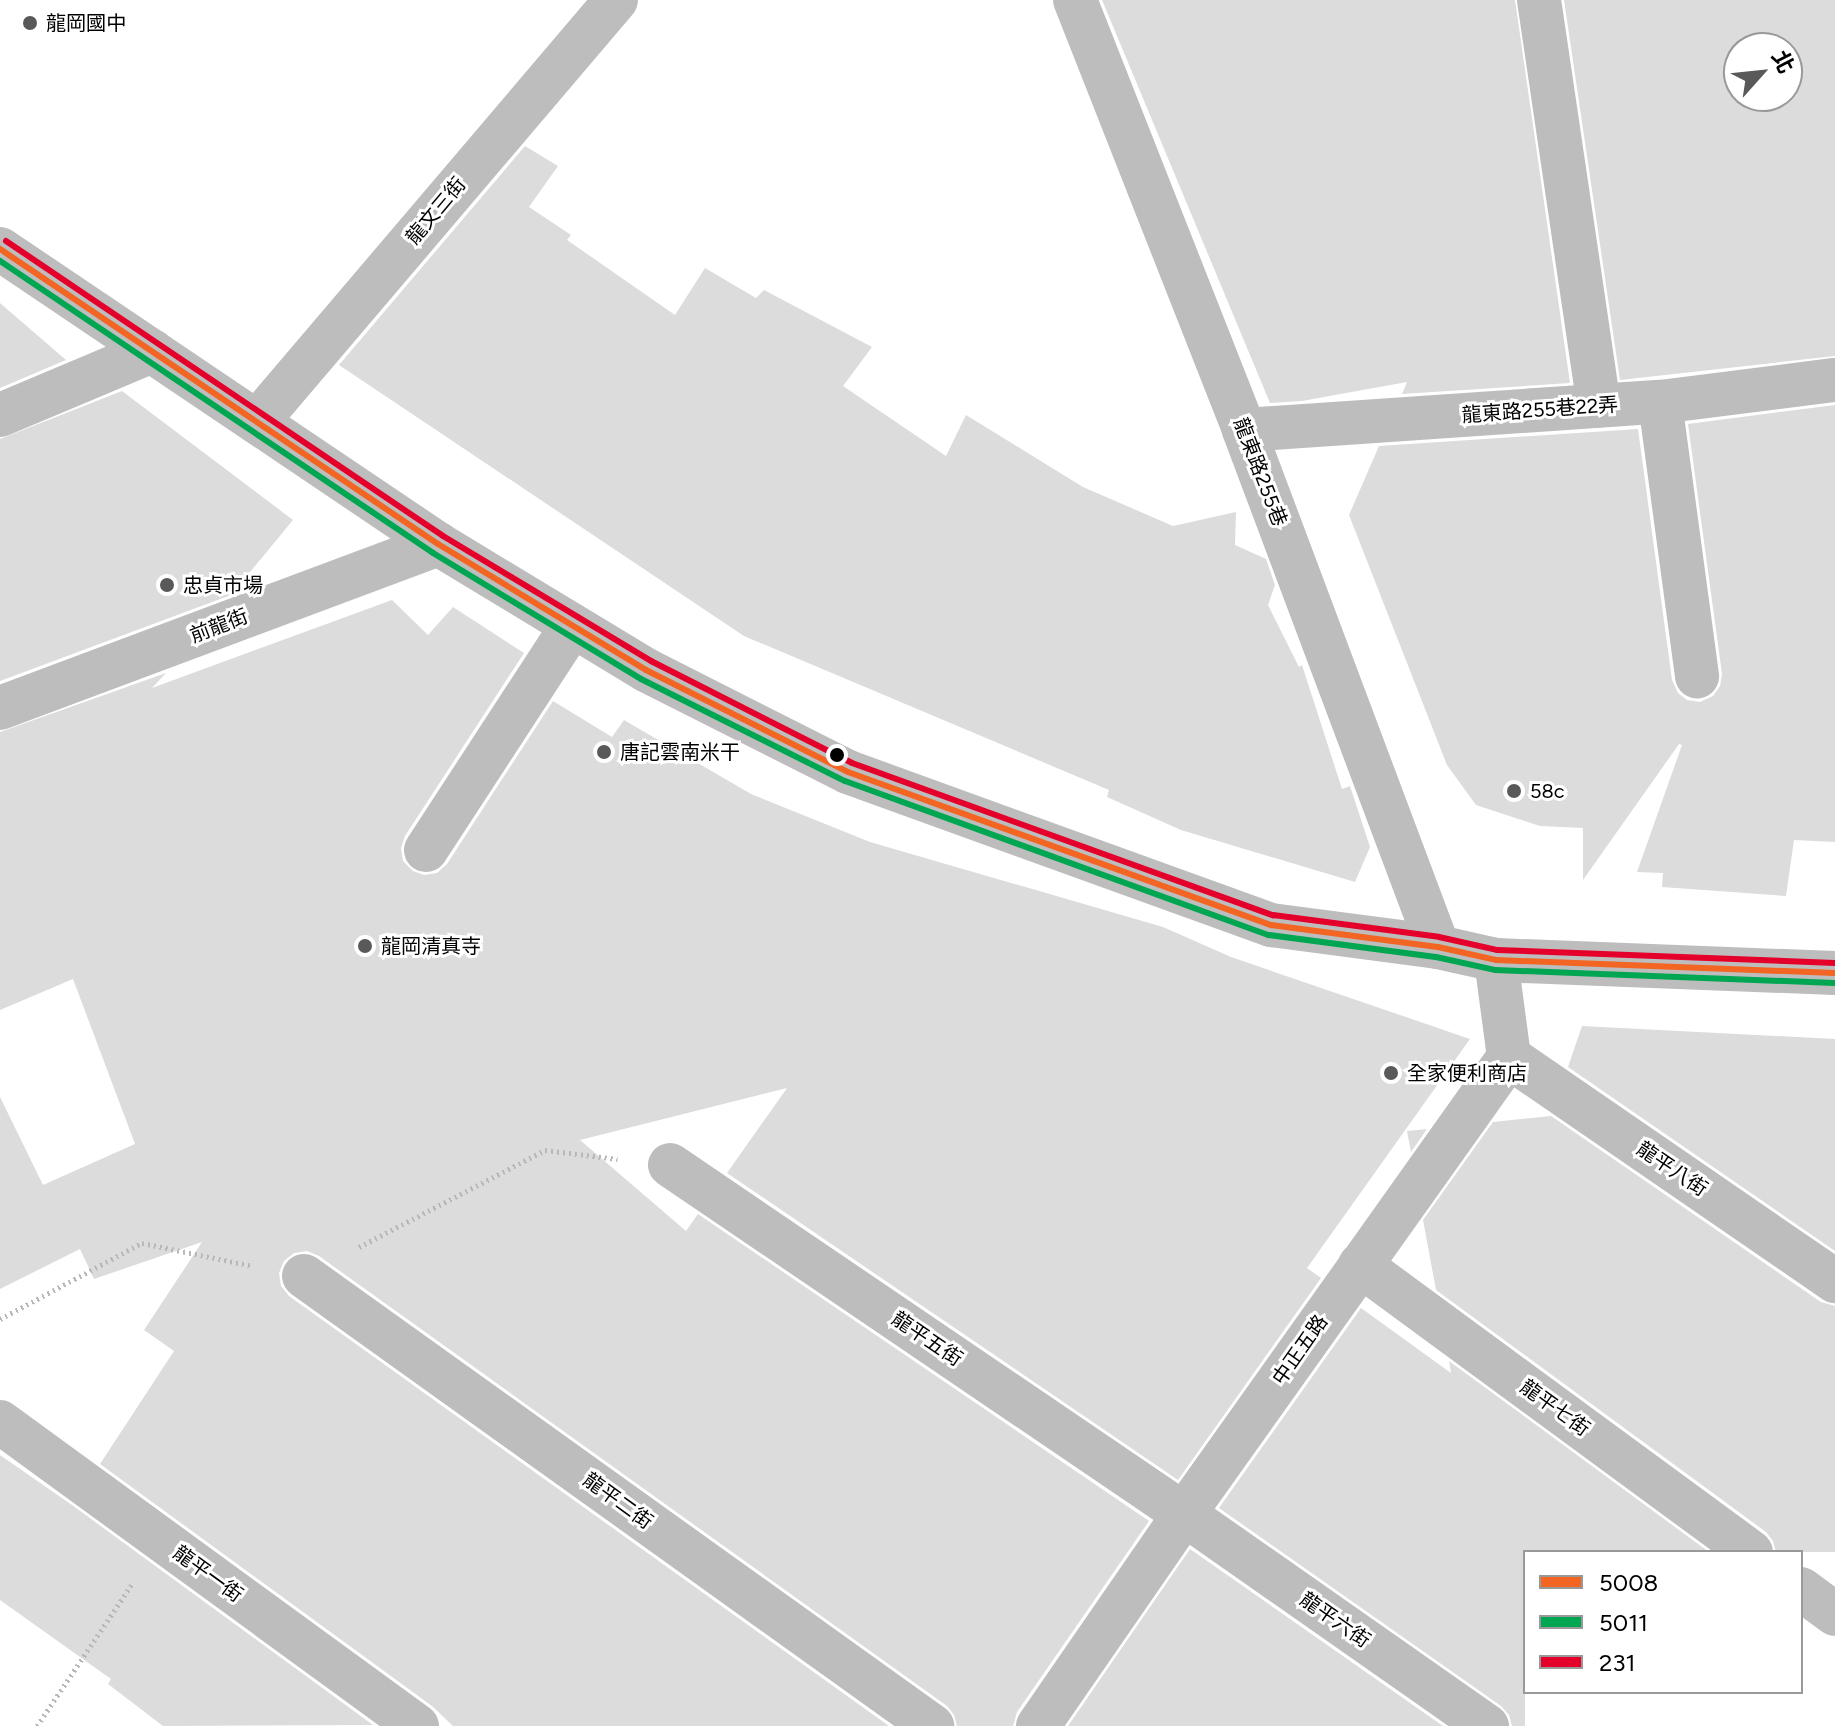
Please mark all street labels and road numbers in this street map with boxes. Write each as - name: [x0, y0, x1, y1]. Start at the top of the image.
- street label: 龍文三街: [401, 173, 471, 249]
- street label: 龍東路255巷22弄: [1461, 393, 1619, 427]
- street label: 龍東路255巷: [1228, 414, 1292, 530]
- street label: 前龍街: [187, 604, 251, 648]
- street label: 龍平八街: [1632, 1137, 1712, 1201]
- street label: 龍平五街: [887, 1307, 967, 1371]
- street label: 中正五路: [1267, 1310, 1333, 1390]
- street label: 龍平七街: [1516, 1375, 1594, 1441]
- street label: 龍平二街: [579, 1468, 657, 1534]
- street label: 龍平一街: [169, 1541, 247, 1607]
- street label: 龍平六街: [1295, 1587, 1375, 1653]

